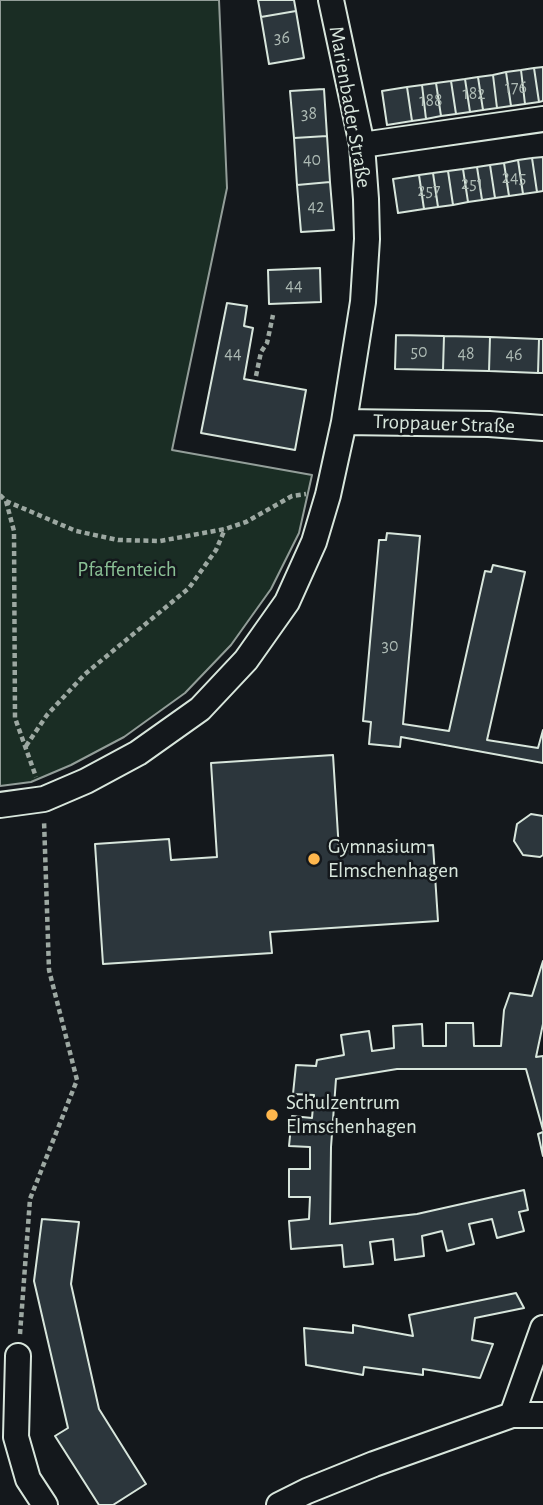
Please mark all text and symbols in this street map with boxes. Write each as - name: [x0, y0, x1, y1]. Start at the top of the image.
- street label: Marienbader Straße: [323, 24, 377, 190]
- house number: 36: [274, 27, 290, 49]
- house number: 176: [505, 77, 527, 99]
- house number: 182: [463, 83, 485, 105]
- house number: 188: [419, 90, 443, 112]
- house number: 38: [301, 103, 317, 125]
- house number: 40: [303, 149, 321, 171]
- house number: 245: [502, 167, 526, 189]
- house number: 251: [461, 173, 483, 195]
- house number: 257: [417, 180, 441, 202]
- house number: 42: [308, 196, 324, 218]
- house number: 44: [285, 275, 303, 297]
- house number: 50: [410, 341, 428, 363]
- house number: 44: [224, 343, 242, 365]
- house number: 48: [457, 343, 475, 365]
- house number: 46: [505, 344, 523, 366]
- street label: Troppauer Straße: [373, 409, 515, 439]
- park label: Pfaffenteich: [77, 557, 177, 583]
- house number: 30: [382, 635, 398, 657]
- place label: Gymnasium Elmschenhagen: [328, 834, 459, 884]
- marker: Gymnasium Elmschenhagen: [306, 851, 322, 867]
- place label: Schulzentrum Elmschenhagen: [286, 1090, 417, 1140]
- marker: Schulzentrum Elmschenhagen: [264, 1107, 280, 1123]

